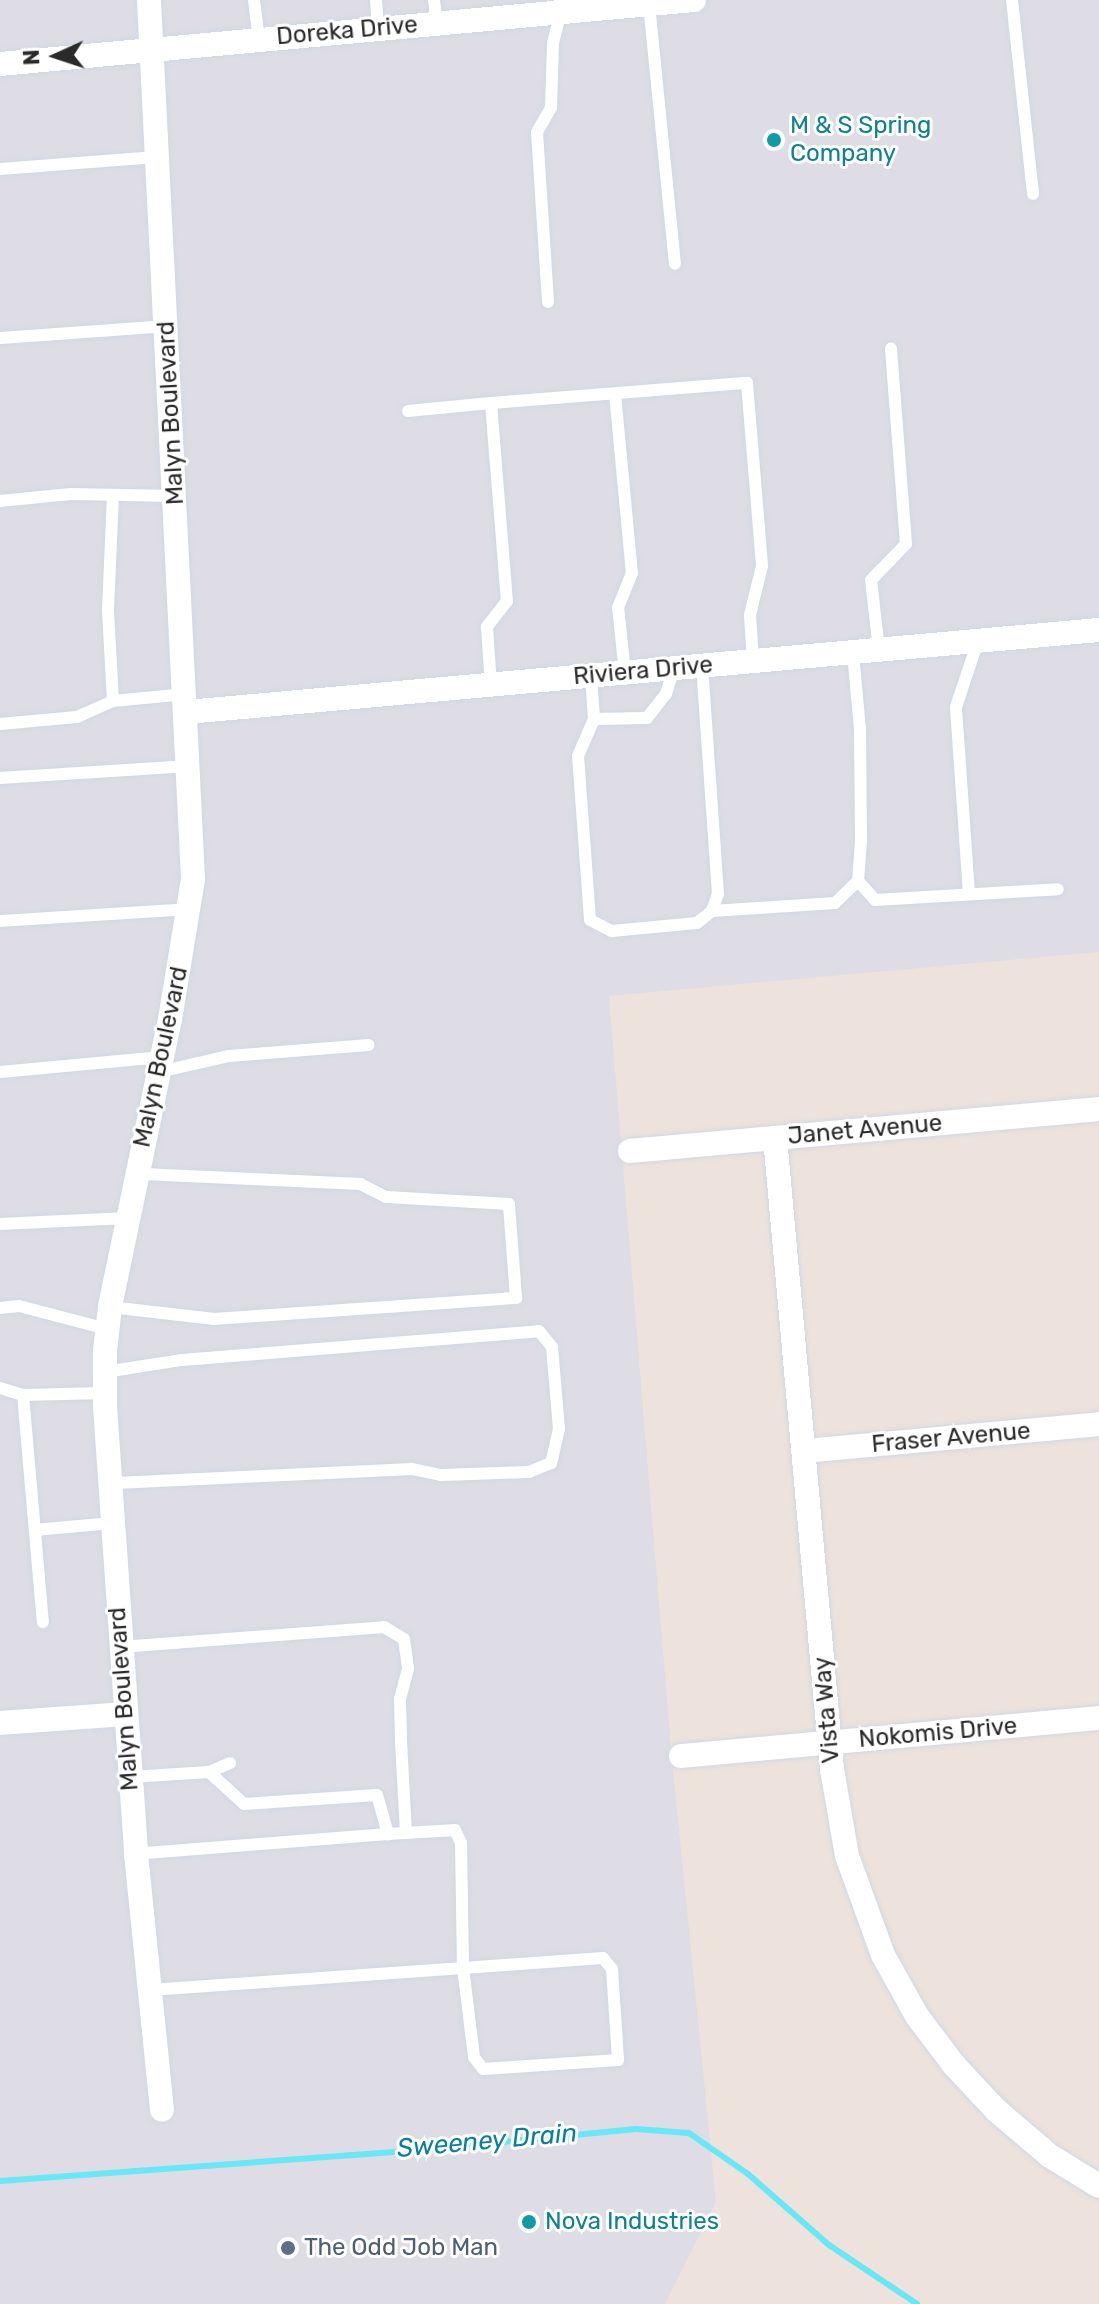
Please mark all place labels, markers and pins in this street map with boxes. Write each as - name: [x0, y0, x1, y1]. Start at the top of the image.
- place label: M & S Spring Company: [790, 112, 931, 168]
- marker: M & S Spring Company: [765, 131, 783, 149]
- place label: Nova Industries: [545, 2208, 719, 2236]
- marker: Nova Industries: [520, 2213, 538, 2231]
- place label: The Odd Job Man: [304, 2234, 498, 2262]
- marker: The Odd Job Man: [279, 2239, 297, 2257]

